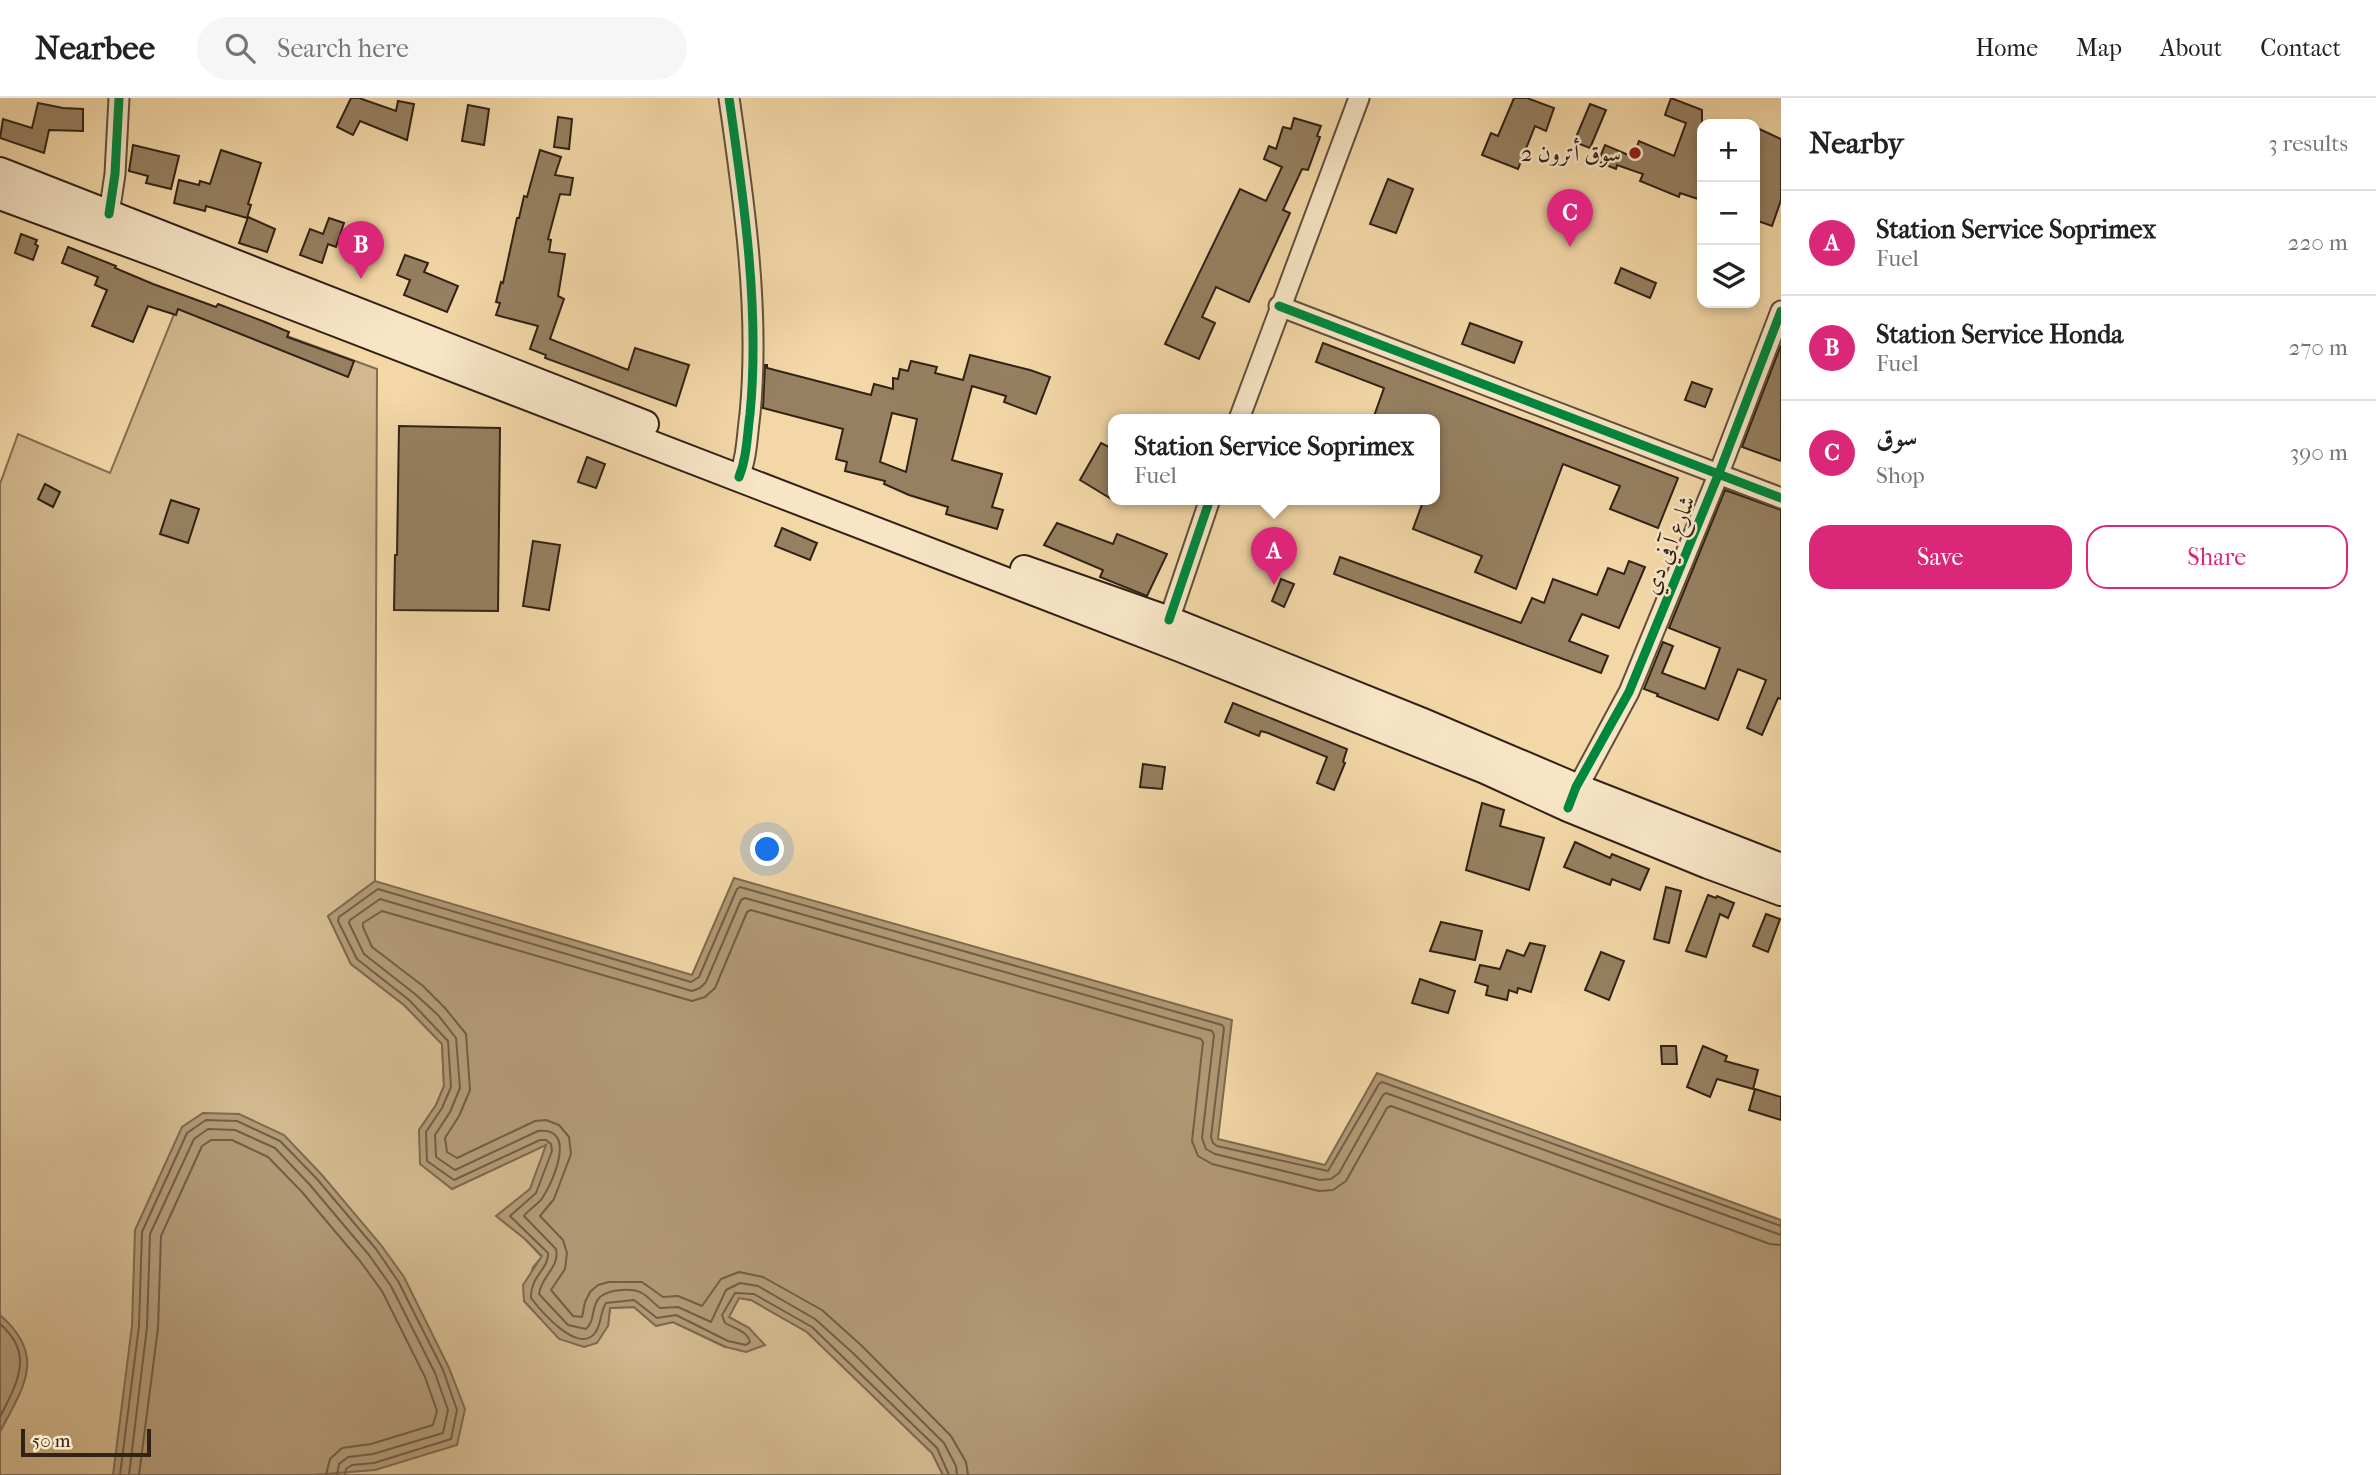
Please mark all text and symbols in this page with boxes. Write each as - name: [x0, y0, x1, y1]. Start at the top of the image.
- search box: [197, 17, 687, 80]
- text: Nearbee: [35, 29, 155, 68]
- icon: search: [221, 29, 259, 67]
- text: Search here: [277, 33, 409, 64]
- text: Home: [1976, 34, 2038, 62]
- text: Map: [2076, 34, 2122, 62]
- text: About: [2160, 34, 2222, 62]
- text: Contact: [2260, 34, 2341, 62]
- map controls: [1697, 119, 1760, 308]
- button: +: [1697, 119, 1760, 182]
- text: Nearby: [1809, 126, 1904, 161]
- text: 3 results: [2268, 130, 2348, 157]
- place label: سوق أترون 2: [1521, 137, 1621, 168]
- marker: سوق أترون 2: [1627, 145, 1643, 161]
- button: −: [1697, 182, 1760, 245]
- pin: C: [1547, 189, 1593, 247]
- text: Station Service Soprimex: [1876, 214, 2156, 245]
- pin: B: [338, 221, 384, 279]
- text: A: [1825, 229, 1839, 256]
- text: 220 m: [2288, 229, 2348, 256]
- button: layers: [1697, 245, 1760, 308]
- text: Fuel: [1876, 245, 1919, 272]
- text: Station Service Honda: [1876, 319, 2123, 350]
- text: B: [1825, 334, 1839, 361]
- text: 270 m: [2288, 334, 2348, 361]
- text: Fuel: [1876, 350, 1919, 377]
- popup: [1108, 414, 1440, 505]
- text: سوق: [1876, 422, 1918, 453]
- text: Station Service Soprimex: [1134, 431, 1414, 462]
- text: C: [1824, 439, 1840, 466]
- text: 390 m: [2290, 439, 2348, 466]
- text: Fuel: [1134, 462, 1177, 489]
- text: Shop: [1876, 462, 1925, 489]
- street label: شارع آ في دي: [1637, 492, 1707, 601]
- button: Save: [1809, 525, 2072, 589]
- button: Share: [2086, 525, 2348, 589]
- pin: A: [1251, 527, 1297, 585]
- your location: [750, 832, 784, 866]
- scale bar: [21, 1426, 150, 1458]
- text: 50 m: [32, 1430, 71, 1452]

